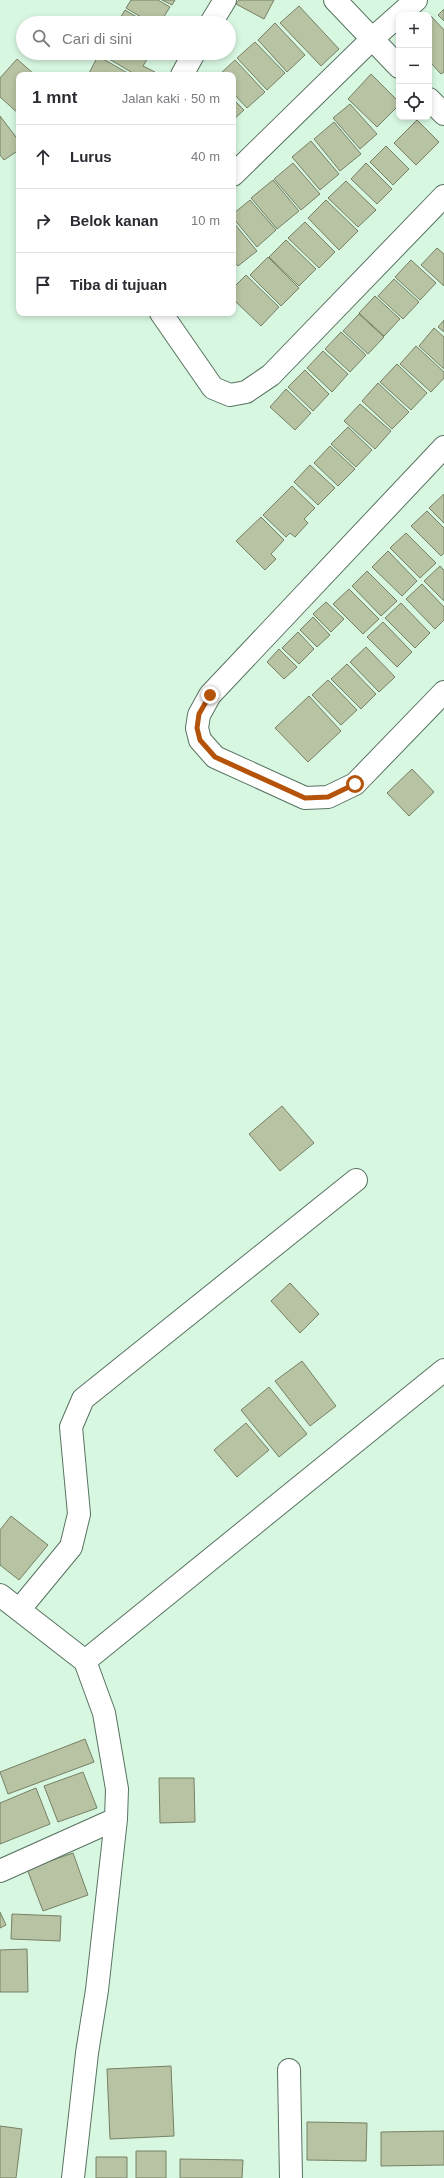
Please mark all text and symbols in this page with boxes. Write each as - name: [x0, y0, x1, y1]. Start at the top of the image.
- map controls: [396, 12, 432, 120]
- button: +: [396, 12, 432, 48]
- search box: [16, 16, 236, 60]
- icon: search: [30, 27, 52, 49]
- text: Cari di sini: [62, 30, 132, 47]
- button: −: [396, 48, 432, 84]
- button: locate: [396, 84, 432, 120]
- text: 1 mnt: [32, 88, 77, 107]
- text: Jalan kaki · 50 m: [122, 91, 220, 106]
- icon: ahead: [32, 146, 54, 168]
- text: Lurus: [70, 148, 112, 165]
- text: 40 m: [191, 149, 220, 164]
- icon: right: [32, 210, 54, 232]
- text: Belok kanan: [70, 212, 158, 229]
- text: 10 m: [191, 213, 220, 228]
- icon: arrive: [32, 274, 54, 296]
- text: Tiba di tujuan: [70, 276, 167, 293]
- route end: [201, 686, 219, 704]
- route start: [346, 775, 364, 793]

